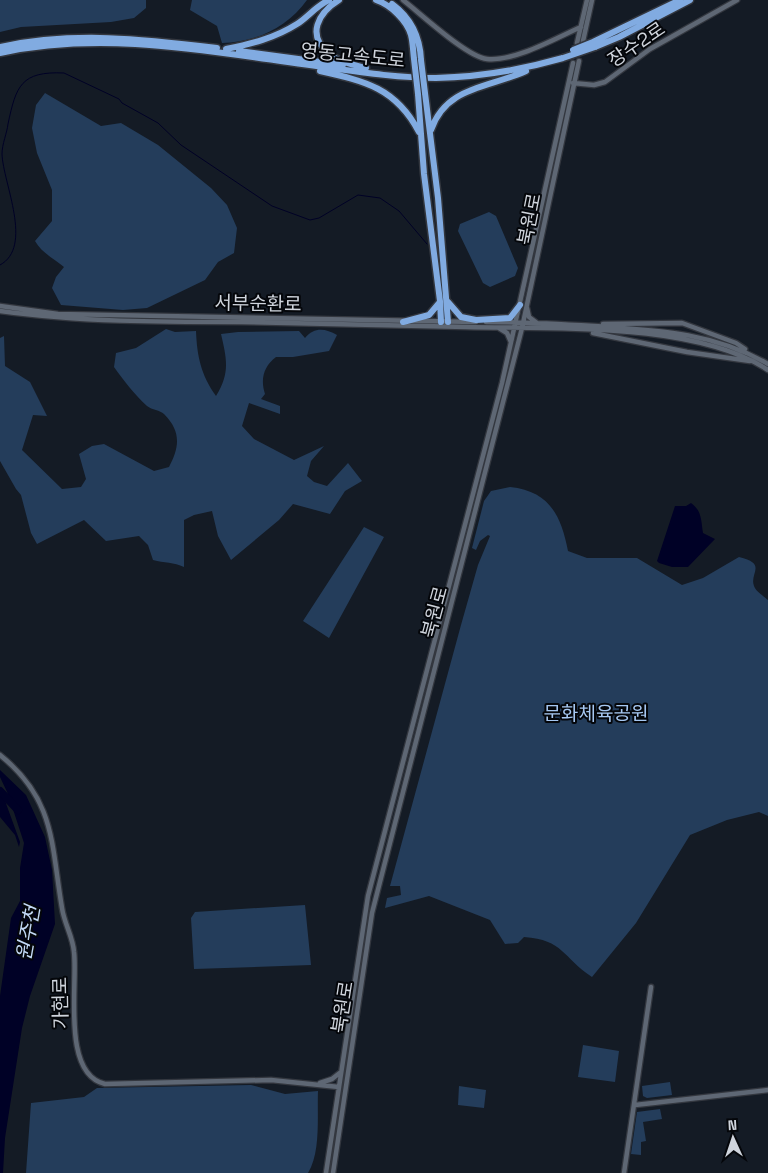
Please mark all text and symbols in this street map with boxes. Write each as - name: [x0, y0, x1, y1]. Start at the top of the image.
- street label: 장수2로: [603, 16, 670, 73]
- street label: 영동고속도로: [299, 38, 406, 73]
- street label: 북원로: [512, 191, 547, 247]
- street label: 서부순환로: [214, 290, 302, 317]
- street label: 북원로: [416, 584, 453, 641]
- park label: 문화체육공원: [544, 701, 648, 726]
- water label: 원주천: [10, 901, 46, 962]
- street label: 가현로: [48, 977, 73, 1029]
- street label: 북원로: [326, 979, 359, 1035]
- north arrow: [708, 1113, 758, 1163]
- text: N: [727, 1116, 737, 1134]

